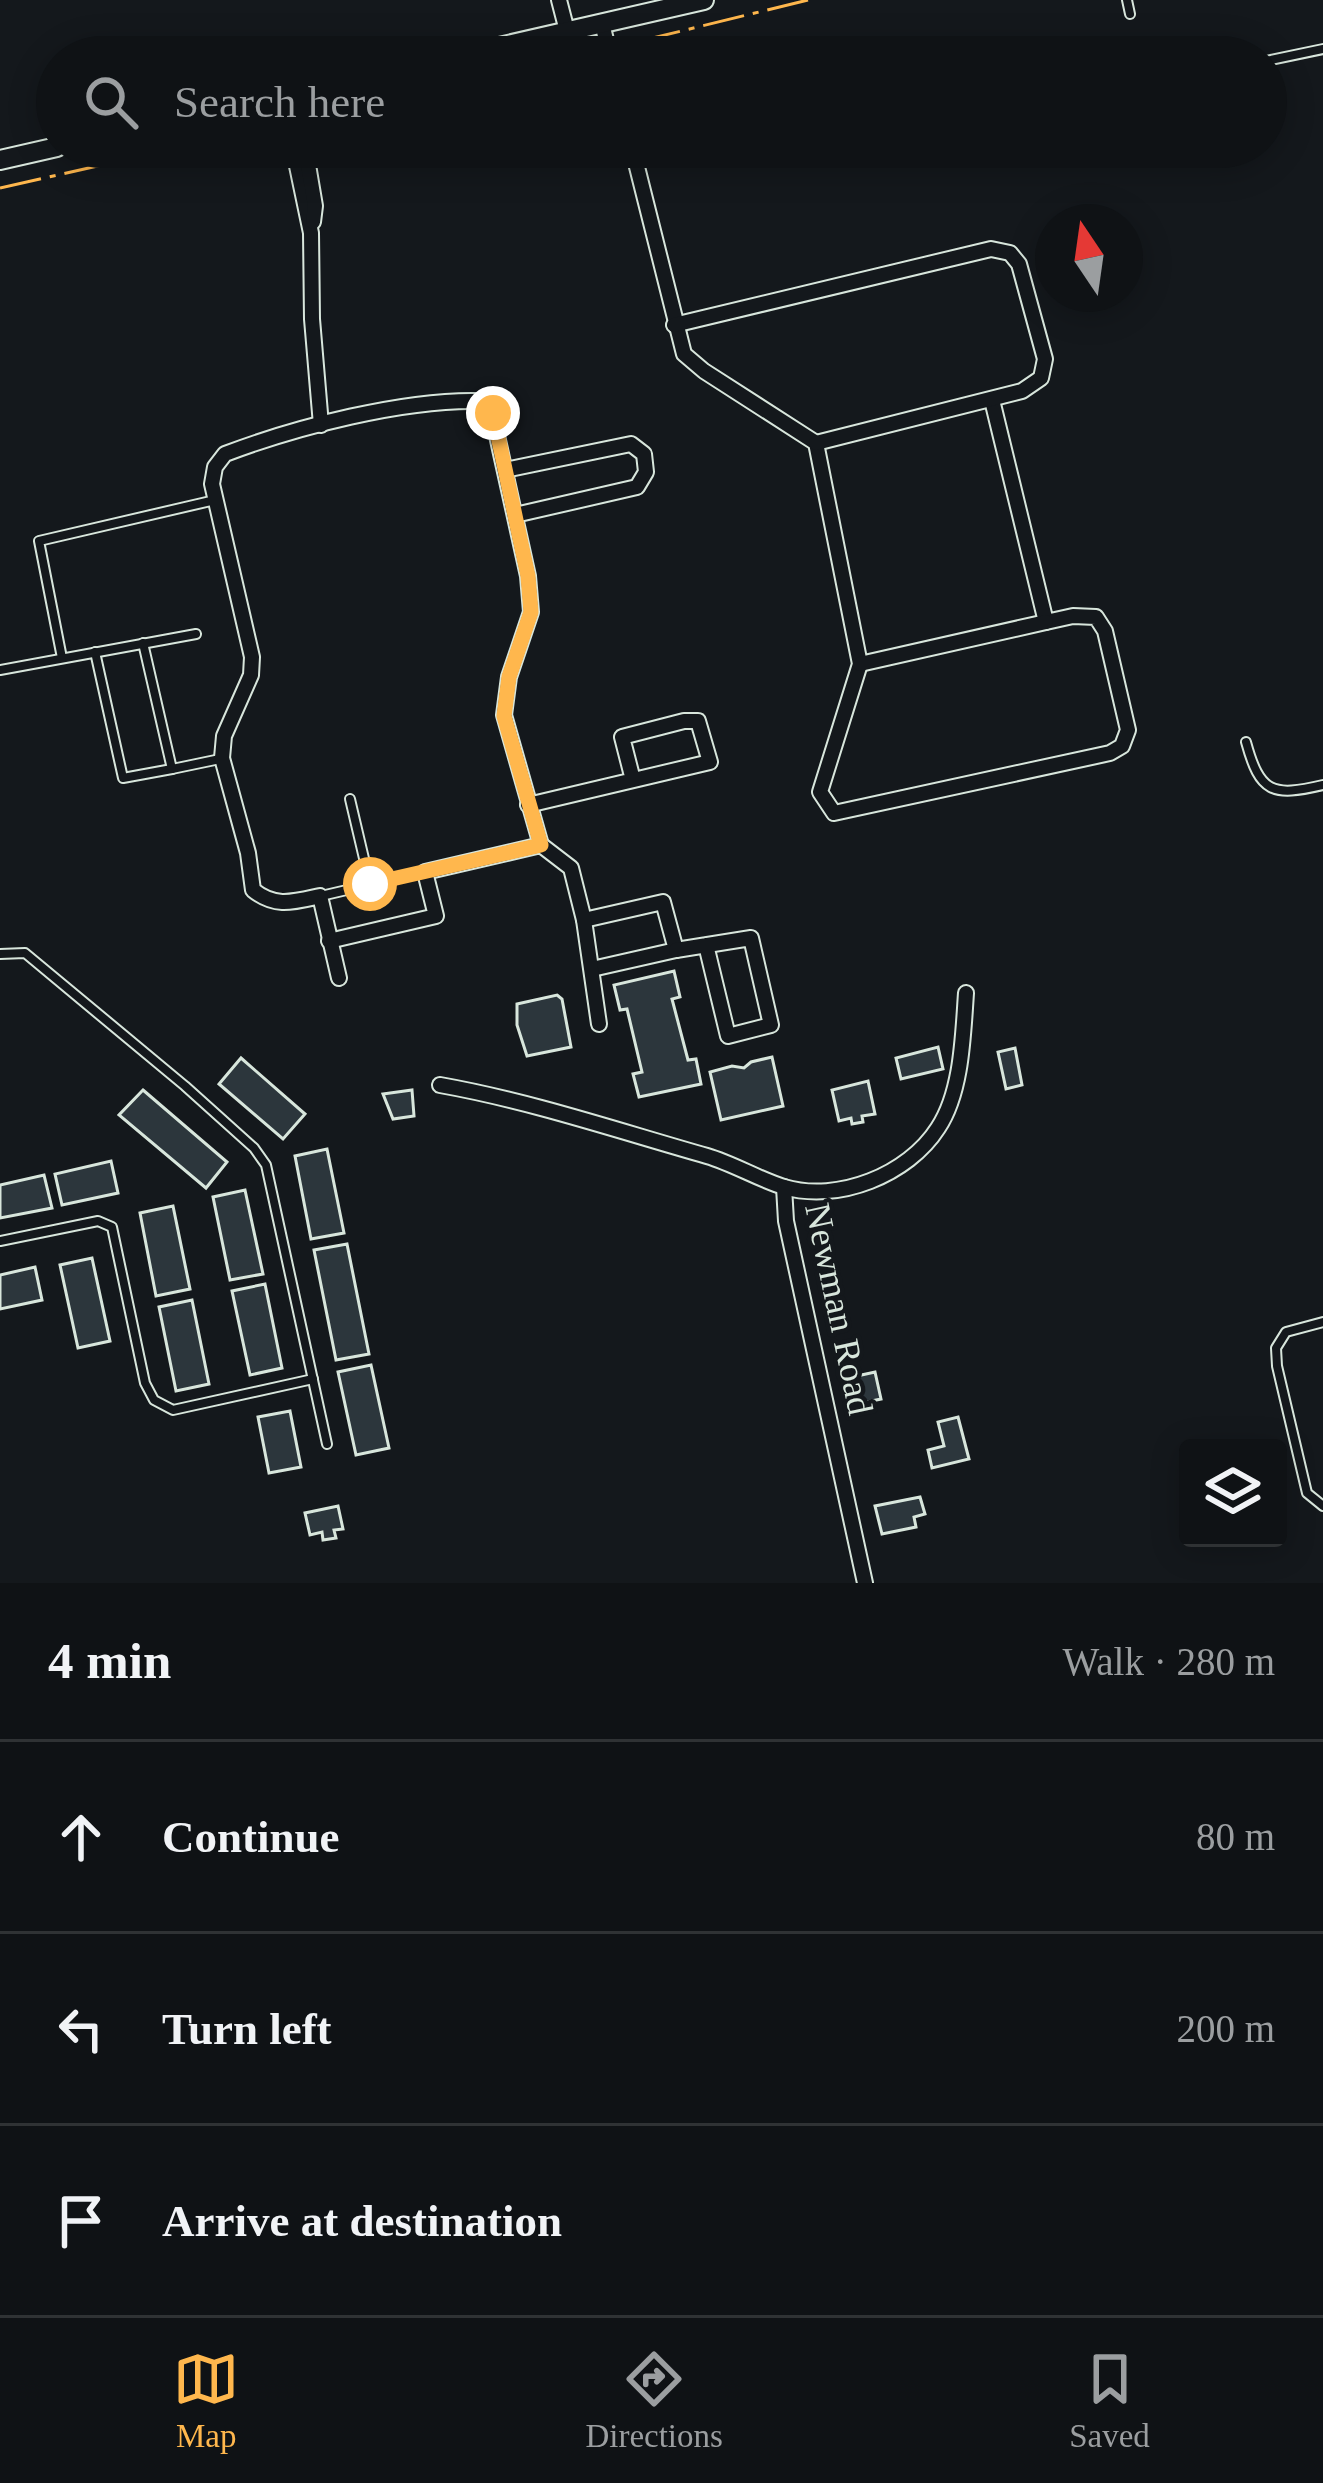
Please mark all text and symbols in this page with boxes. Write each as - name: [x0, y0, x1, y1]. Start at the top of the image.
- search box: [36, 36, 1287, 168]
- icon: search: [78, 69, 144, 135]
- text: Search here: [174, 77, 385, 127]
- north arrow: [1035, 204, 1143, 312]
- route end: [466, 386, 520, 440]
- route start: [343, 857, 397, 911]
- street label: Newman Road: [797, 1200, 881, 1418]
- map controls: [1179, 1439, 1287, 1547]
- button: layers: [1179, 1439, 1287, 1547]
- text: 4 min: [48, 1633, 171, 1689]
- text: Walk · 280 m: [1063, 1640, 1275, 1683]
- icon: ahead: [48, 1804, 114, 1870]
- text: Continue: [162, 1812, 340, 1862]
- text: 80 m: [1196, 1815, 1275, 1858]
- icon: left: [48, 1996, 114, 2062]
- text: Turn left: [162, 2004, 332, 2054]
- text: 200 m: [1176, 2007, 1275, 2050]
- icon: arrive: [48, 2188, 114, 2254]
- text: Arrive at destination: [162, 2196, 562, 2246]
- tab: Map: [173, 2346, 239, 2455]
- tab: Directions: [585, 2346, 723, 2455]
- tab: Saved: [1069, 2346, 1150, 2455]

